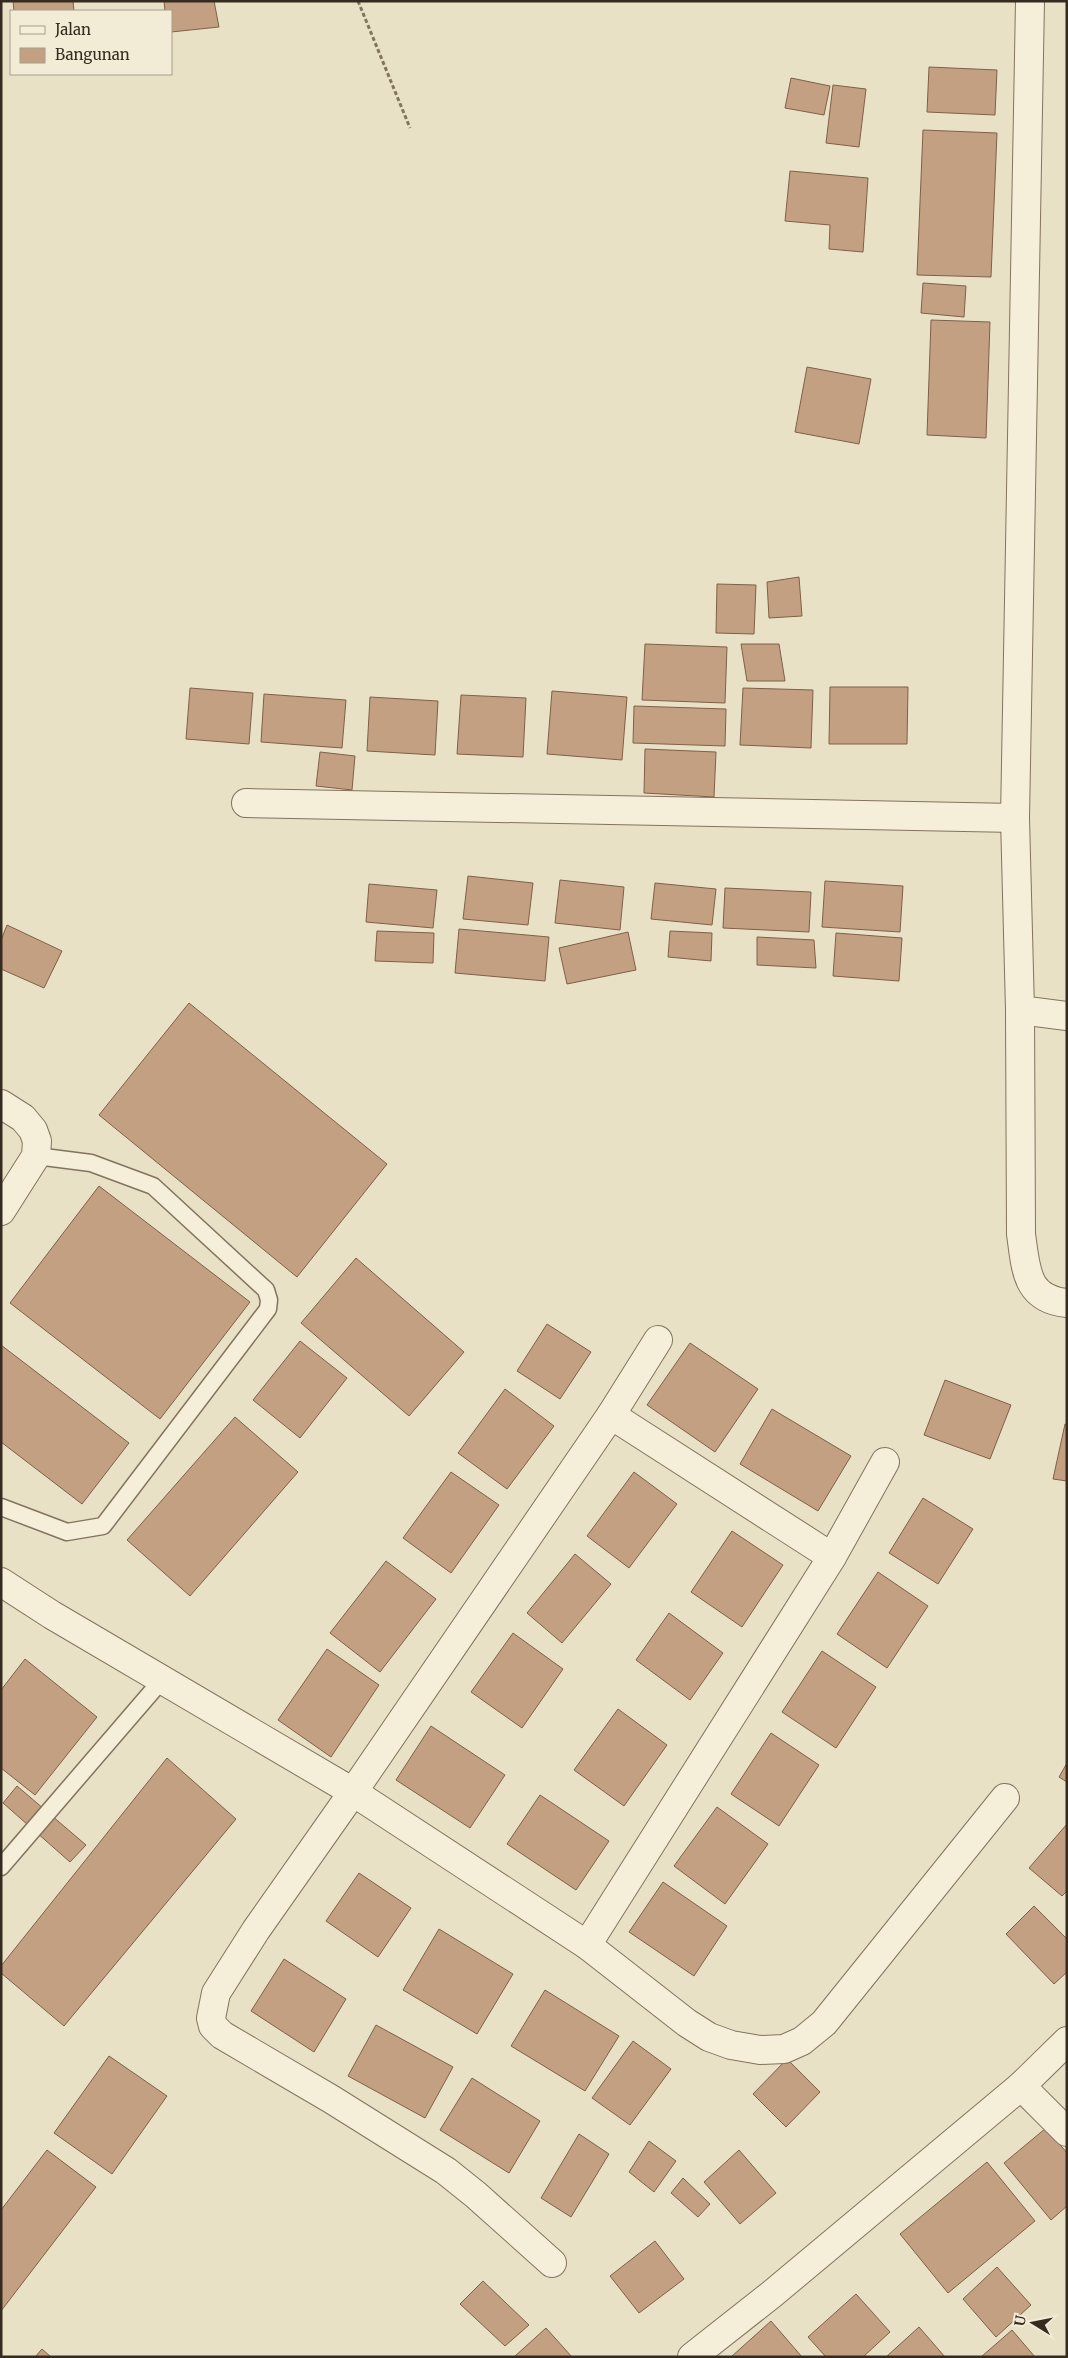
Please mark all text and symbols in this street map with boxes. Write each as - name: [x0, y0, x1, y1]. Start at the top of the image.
- legend: [10, 10, 172, 75]
- text: Jalan: [54, 20, 91, 39]
- text: Bangunan: [55, 45, 130, 64]
- north arrow: [1008, 2298, 1058, 2348]
- text: U: [1010, 2313, 1030, 2327]

